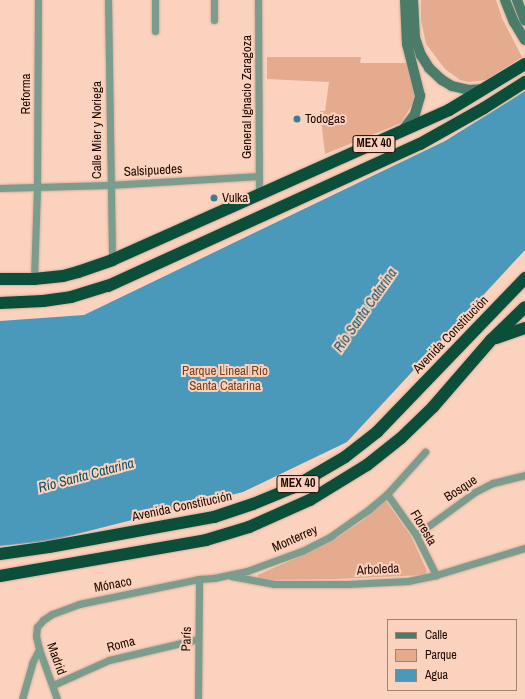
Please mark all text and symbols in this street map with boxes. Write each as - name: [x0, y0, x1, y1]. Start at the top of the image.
- street label: General Ignacio Zaragoza: [239, 35, 255, 159]
- street label: Reforma: [18, 74, 34, 114]
- street label: Calle Mier y Noriega: [89, 81, 105, 179]
- place label: Todogas: [305, 111, 345, 127]
- marker: Todogas: [292, 114, 302, 124]
- road number: MEX 40: [352, 134, 396, 154]
- street label: Salsipuedes: [123, 162, 183, 180]
- place label: Vulka: [222, 190, 248, 206]
- marker: Vulka: [209, 193, 219, 203]
- water label: Río Santa Catarina: [330, 265, 400, 355]
- street label: Avenida Constitución: [410, 293, 492, 377]
- park label: Parque Lineal Río Santa Catarina: [182, 364, 268, 395]
- water label: Río Santa Catarina: [36, 454, 136, 496]
- street label: Bosque: [442, 473, 480, 505]
- road number: MEX 40: [276, 474, 320, 494]
- street label: Avenida Constitución: [131, 489, 233, 525]
- street label: Floresta: [406, 507, 440, 549]
- street label: Monterrey: [270, 522, 320, 556]
- street label: Arboleda: [356, 561, 400, 579]
- street label: Mónaco: [93, 574, 133, 596]
- legend: [387, 619, 517, 691]
- street label: París: [179, 626, 195, 652]
- text: Calle: [425, 627, 447, 643]
- street label: Roma: [105, 634, 137, 656]
- street label: Madrid: [43, 641, 69, 677]
- text: Parque: [425, 647, 457, 663]
- text: Agua: [425, 667, 448, 683]

